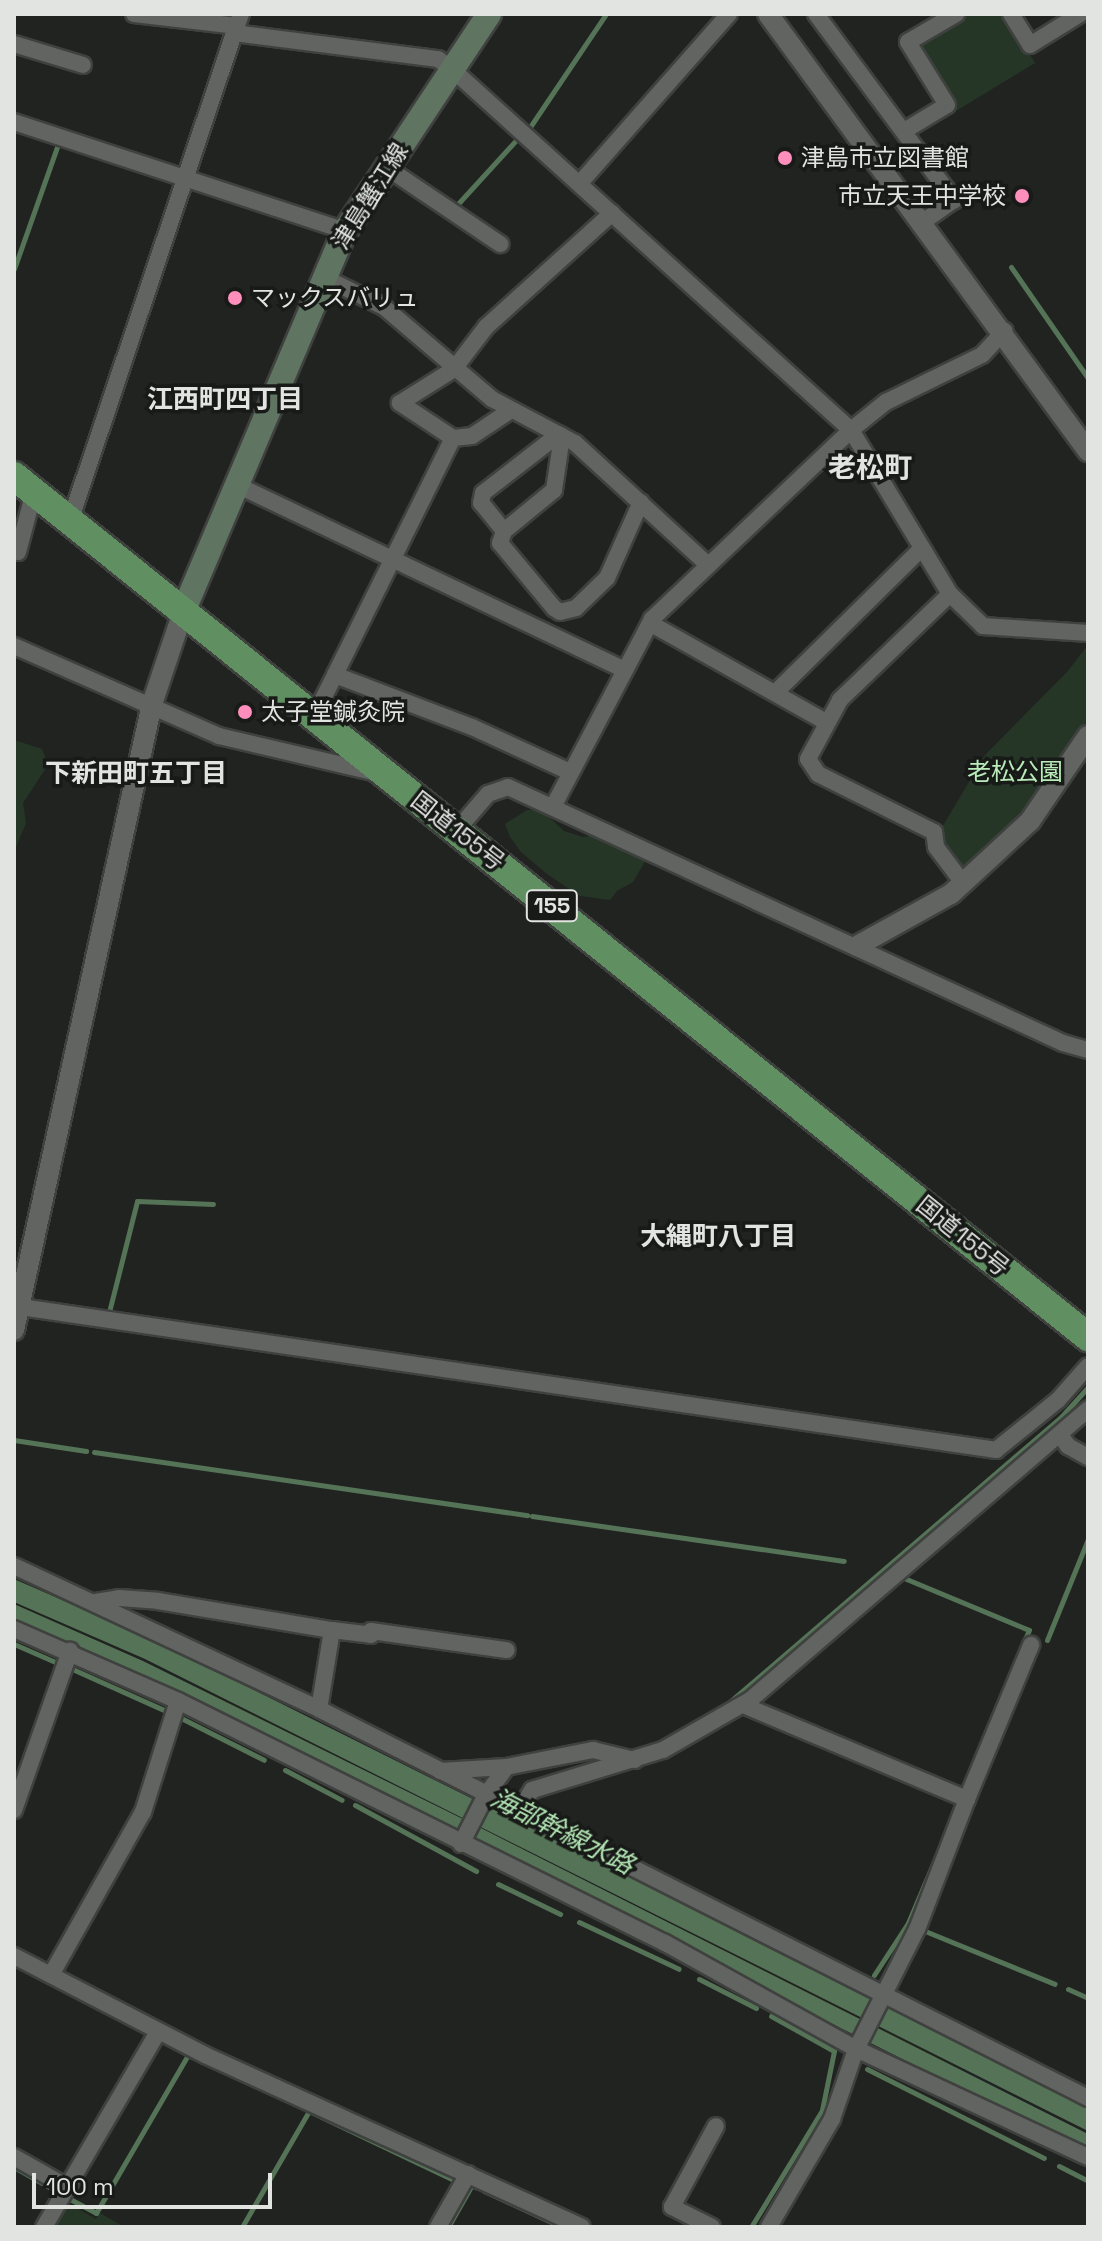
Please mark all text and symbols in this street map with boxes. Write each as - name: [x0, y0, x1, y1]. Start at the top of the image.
- street label: 津島蟹江線: [326, 137, 414, 255]
- place label: 津島市立図書館: [801, 144, 969, 172]
- marker: 津島市立図書館: [776, 149, 794, 167]
- place label: 市立天王中学校: [838, 182, 1006, 210]
- marker: 市立天王中学校: [1013, 187, 1031, 205]
- place label: マックスバリュ: [251, 284, 419, 312]
- marker: マックスバリュ: [226, 289, 244, 307]
- district label: 江西町四丁目: [147, 384, 303, 416]
- district label: 老松町: [828, 450, 912, 484]
- place label: 太子堂鍼灸院: [261, 698, 405, 726]
- marker: 太子堂鍼灸院: [236, 703, 254, 721]
- district label: 下新田町五丁目: [45, 758, 227, 790]
- park label: 老松公園: [967, 758, 1063, 786]
- street label: 国道155号: [405, 786, 511, 876]
- road number: 155: [524, 888, 580, 924]
- street label: 国道155号: [911, 1190, 1015, 1282]
- district label: 大縄町八丁目: [640, 1221, 796, 1253]
- water label: 海部幹線水路: [485, 1783, 639, 1881]
- scale bar: [36, 2157, 276, 2207]
- text: 100 m: [46, 2171, 114, 2202]

